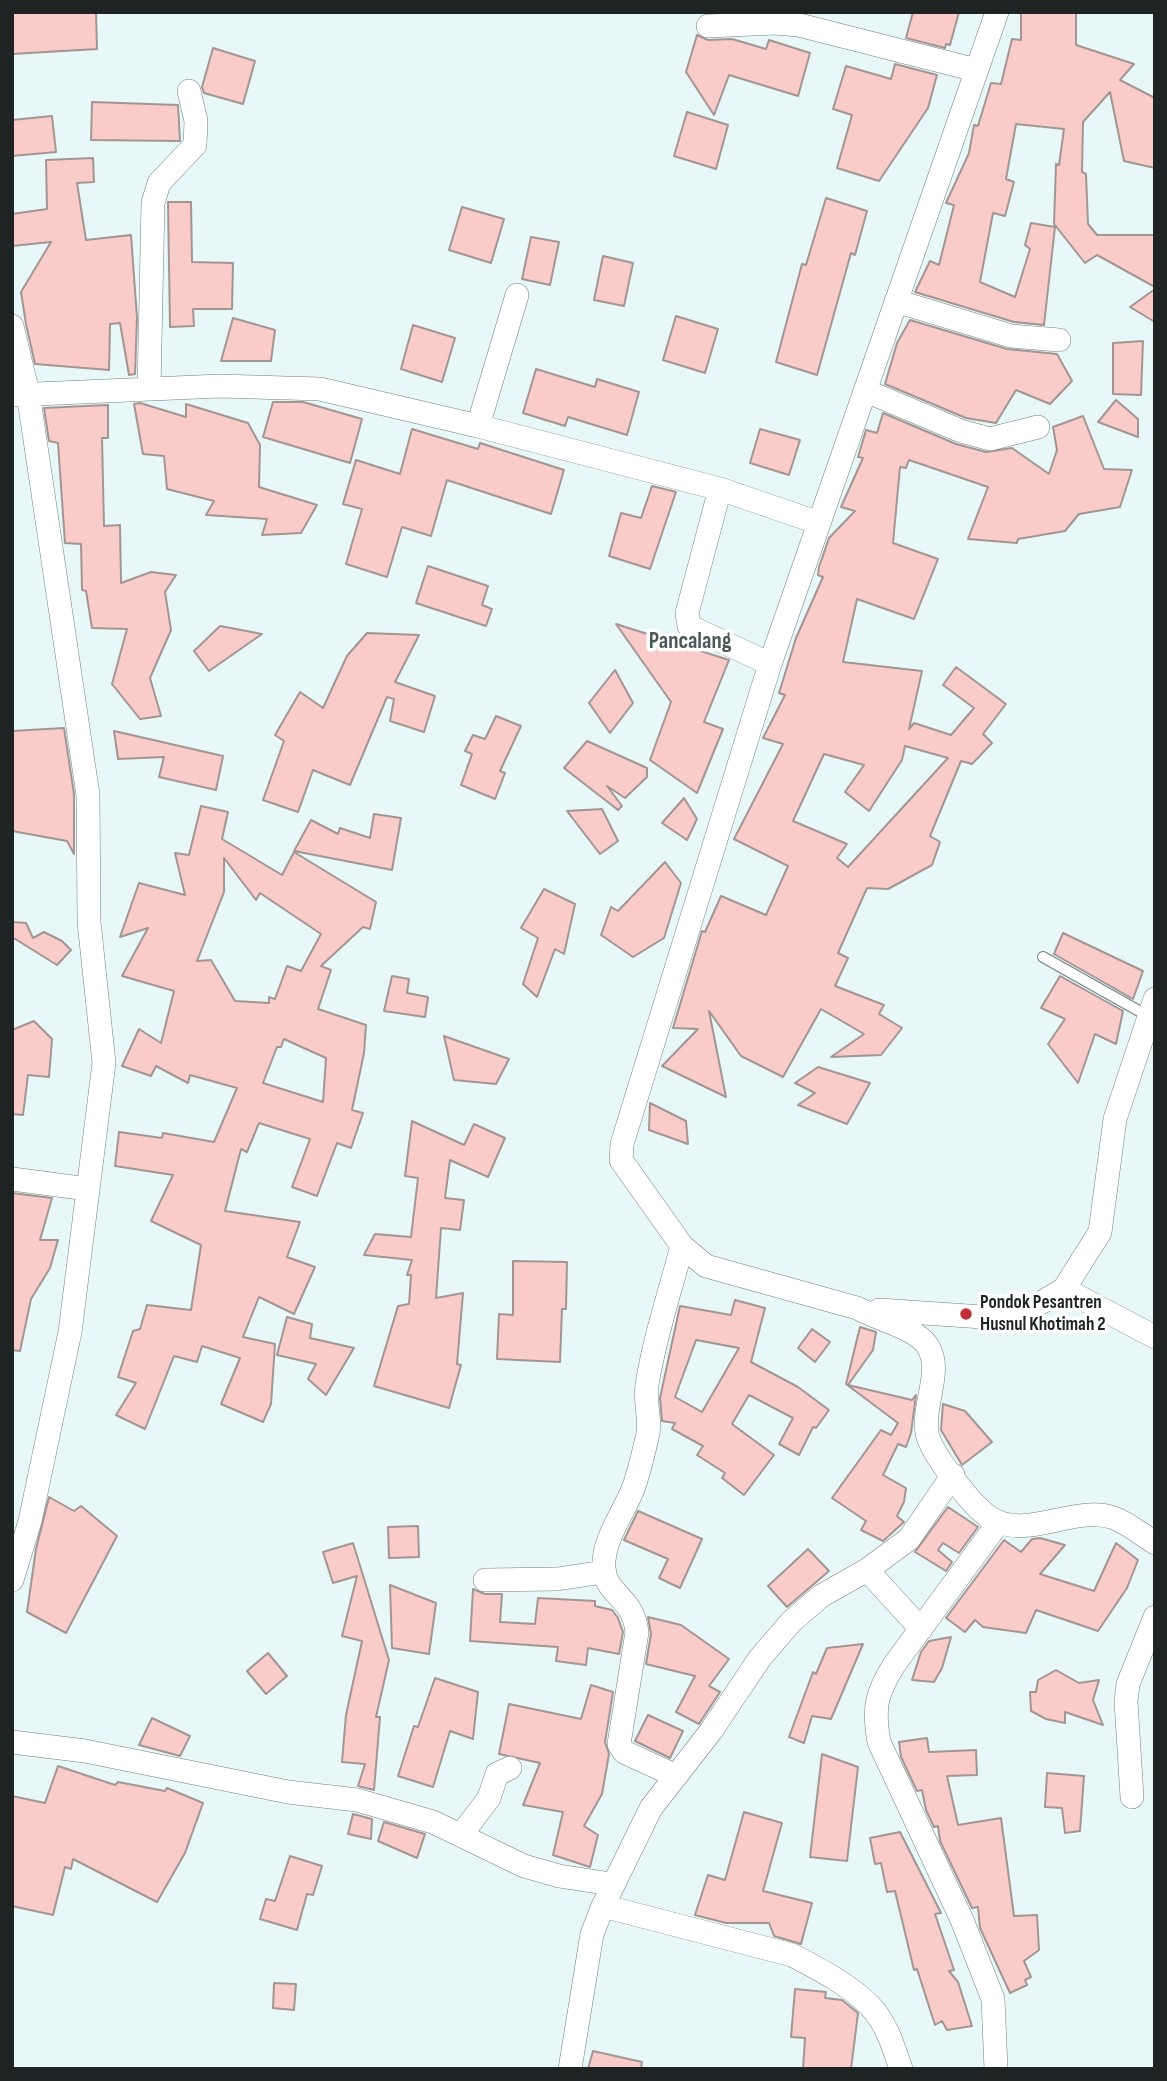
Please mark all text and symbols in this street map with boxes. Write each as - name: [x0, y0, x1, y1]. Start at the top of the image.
- district label: Pancalang: [649, 628, 731, 656]
- place label: Pondok Pesantren Husnul Khotimah 2: [980, 1292, 1106, 1336]
- marker: Pondok Pesantren Husnul Khotimah 2: [958, 1306, 974, 1322]

